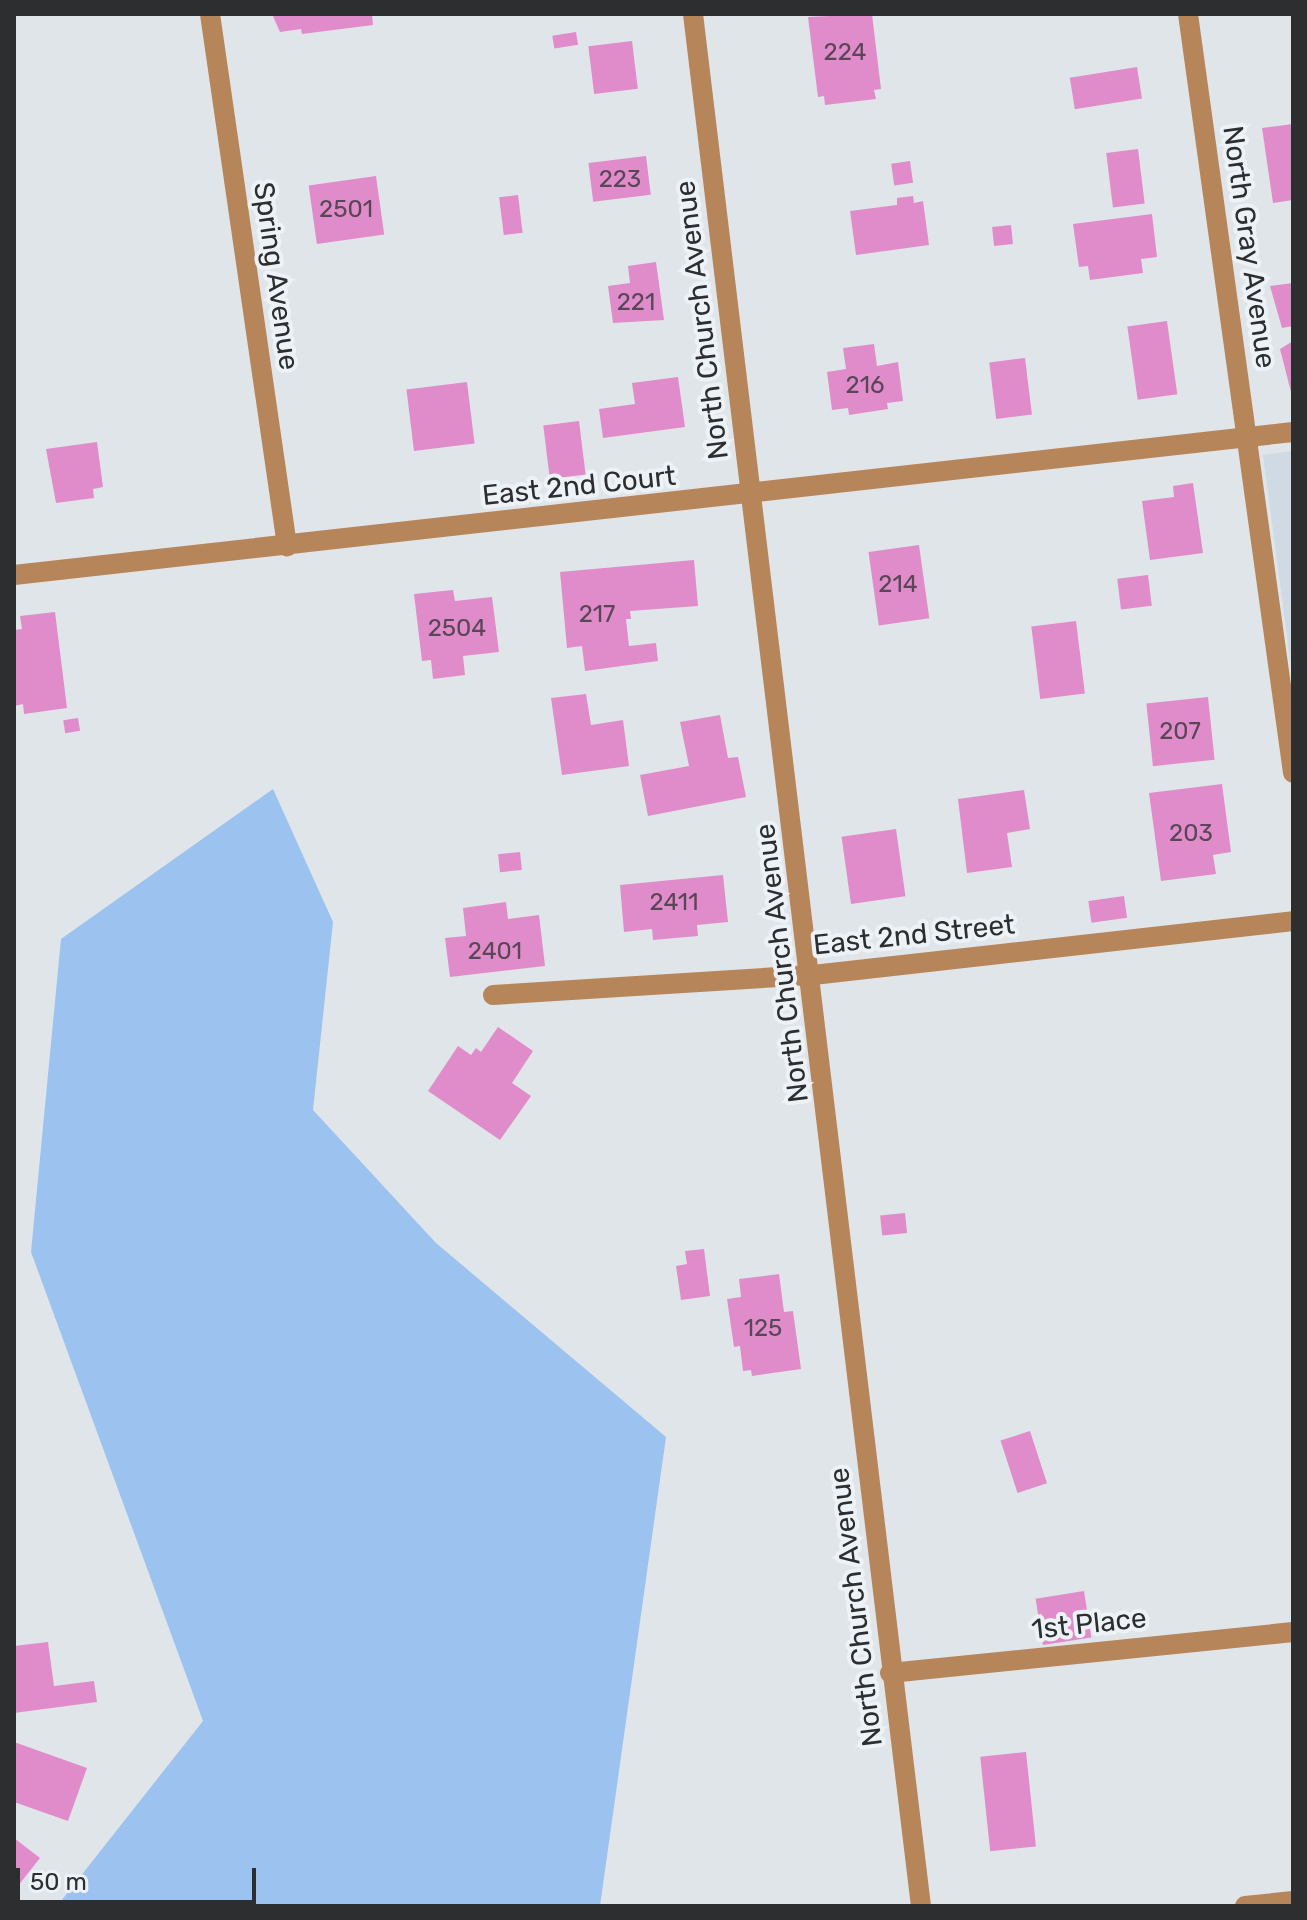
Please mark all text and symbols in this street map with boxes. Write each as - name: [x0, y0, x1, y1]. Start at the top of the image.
- house number: 224: [824, 39, 866, 67]
- street label: North Gray Avenue: [1215, 123, 1283, 371]
- house number: 223: [599, 166, 641, 194]
- street label: North Church Avenue: [668, 178, 736, 462]
- street label: Spring Avenue: [246, 180, 306, 372]
- house number: 2501: [319, 196, 373, 224]
- house number: 221: [617, 289, 655, 317]
- house number: 216: [846, 372, 884, 400]
- street label: East 2nd Court: [480, 459, 678, 513]
- house number: 214: [878, 571, 918, 599]
- house number: 217: [579, 601, 615, 629]
- house number: 2504: [428, 615, 486, 643]
- house number: 207: [1159, 718, 1201, 746]
- house number: 203: [1169, 820, 1213, 848]
- street label: North Church Avenue: [748, 821, 816, 1105]
- house number: 2411: [650, 889, 698, 917]
- street label: East 2nd Street: [812, 908, 1016, 962]
- house number: 2401: [468, 938, 522, 966]
- house number: 125: [744, 1315, 782, 1343]
- street label: North Church Avenue: [822, 1465, 890, 1749]
- street label: 1st Place: [1030, 1601, 1148, 1647]
- scale bar: [20, 1852, 260, 1902]
- text: 50 m: [30, 1868, 87, 1896]

